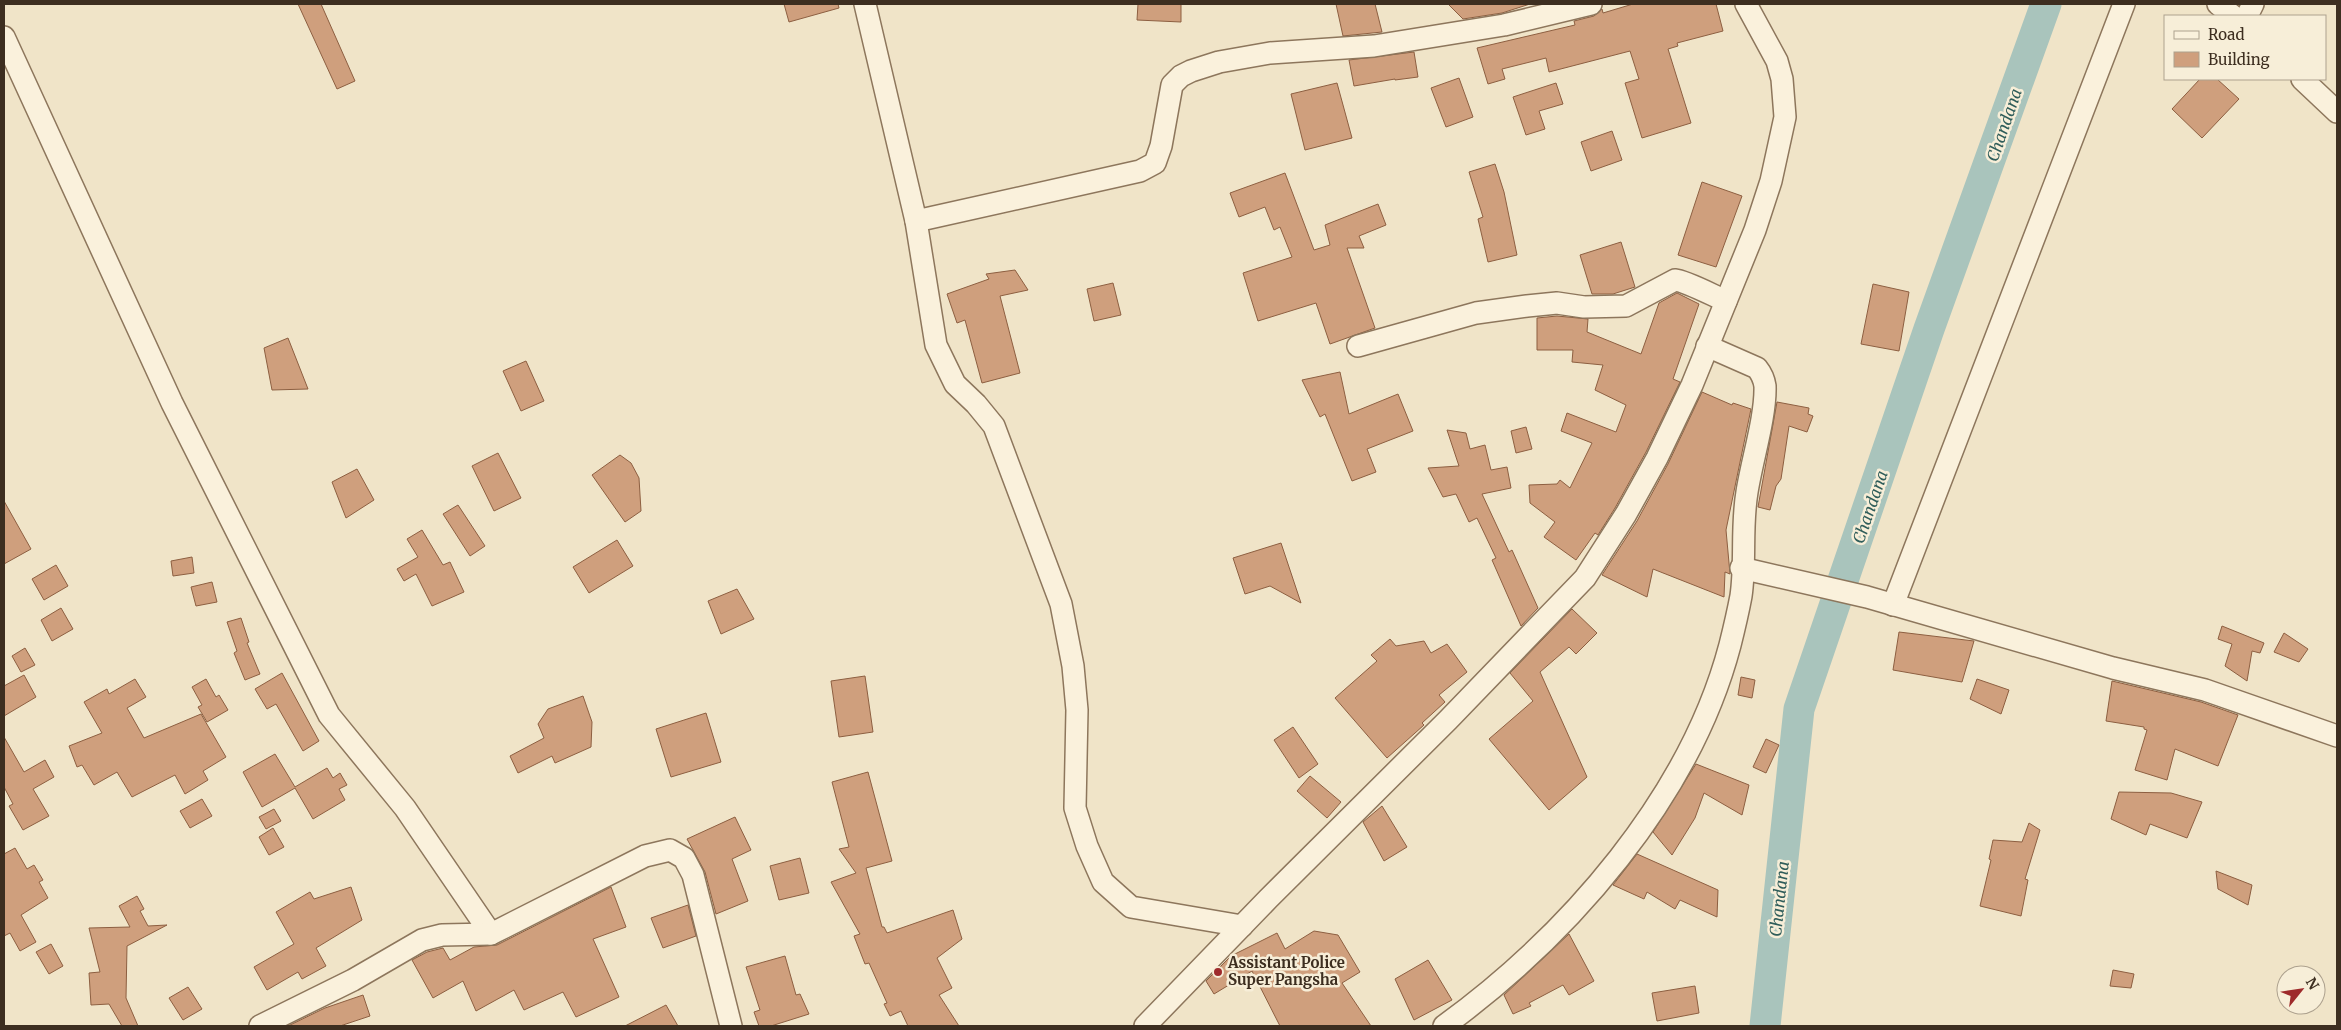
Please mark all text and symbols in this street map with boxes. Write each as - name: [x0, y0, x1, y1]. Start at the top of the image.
- legend: [2164, 15, 2326, 80]
- text: Road: [2208, 25, 2244, 44]
- text: Building: [2208, 50, 2270, 69]
- water label: Chandana: [1982, 86, 2026, 164]
- water label: Chandana: [1848, 468, 1892, 546]
- water label: Chandana: [1765, 860, 1793, 938]
- place label: Assistant Police Super Pangsha: [1227, 953, 1345, 989]
- north arrow: [2276, 965, 2326, 1015]
- marker: Assistant Police Super Pangsha: [1212, 966, 1224, 978]
- text: N: [2302, 974, 2323, 993]

